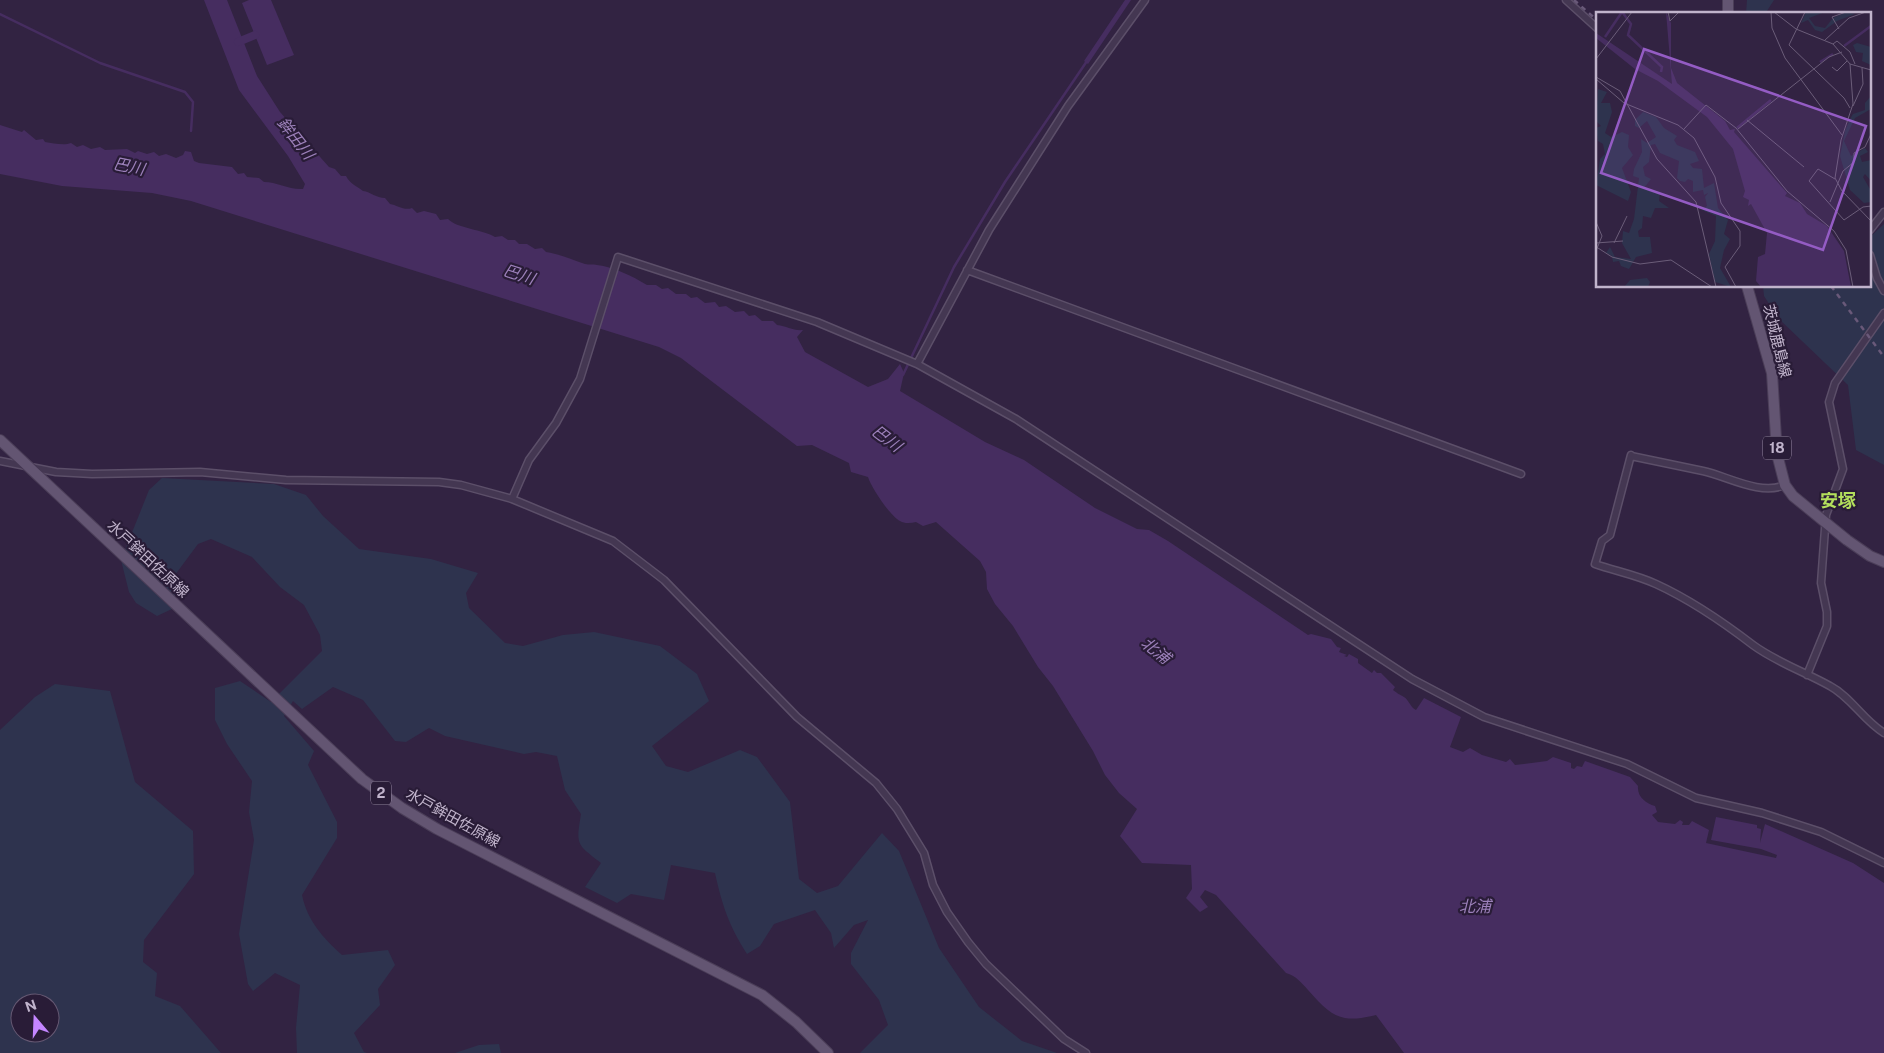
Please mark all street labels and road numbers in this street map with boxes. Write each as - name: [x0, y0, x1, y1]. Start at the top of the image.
- street label: 茨城鹿島線: [1760, 302, 1795, 379]
- road number: 18: [1763, 436, 1791, 459]
- street label: 水戸鉾田佐原線: [104, 517, 193, 601]
- road number: 2: [371, 781, 391, 804]
- street label: 水戸鉾田佐原線: [403, 785, 503, 850]

